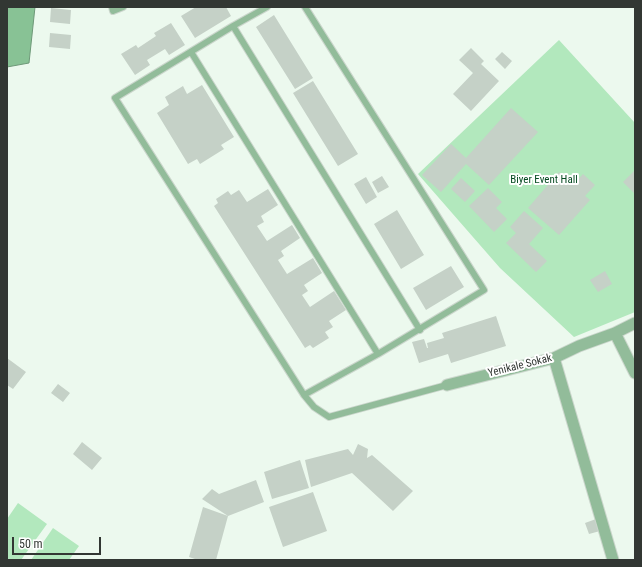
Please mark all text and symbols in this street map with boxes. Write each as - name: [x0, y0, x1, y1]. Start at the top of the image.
- park label: Biyer Event Hall: [510, 173, 578, 187]
- street label: Yenikale Sokak: [487, 352, 553, 380]
- scale bar: [14, 529, 103, 555]
- text: 50 m: [19, 537, 43, 551]

